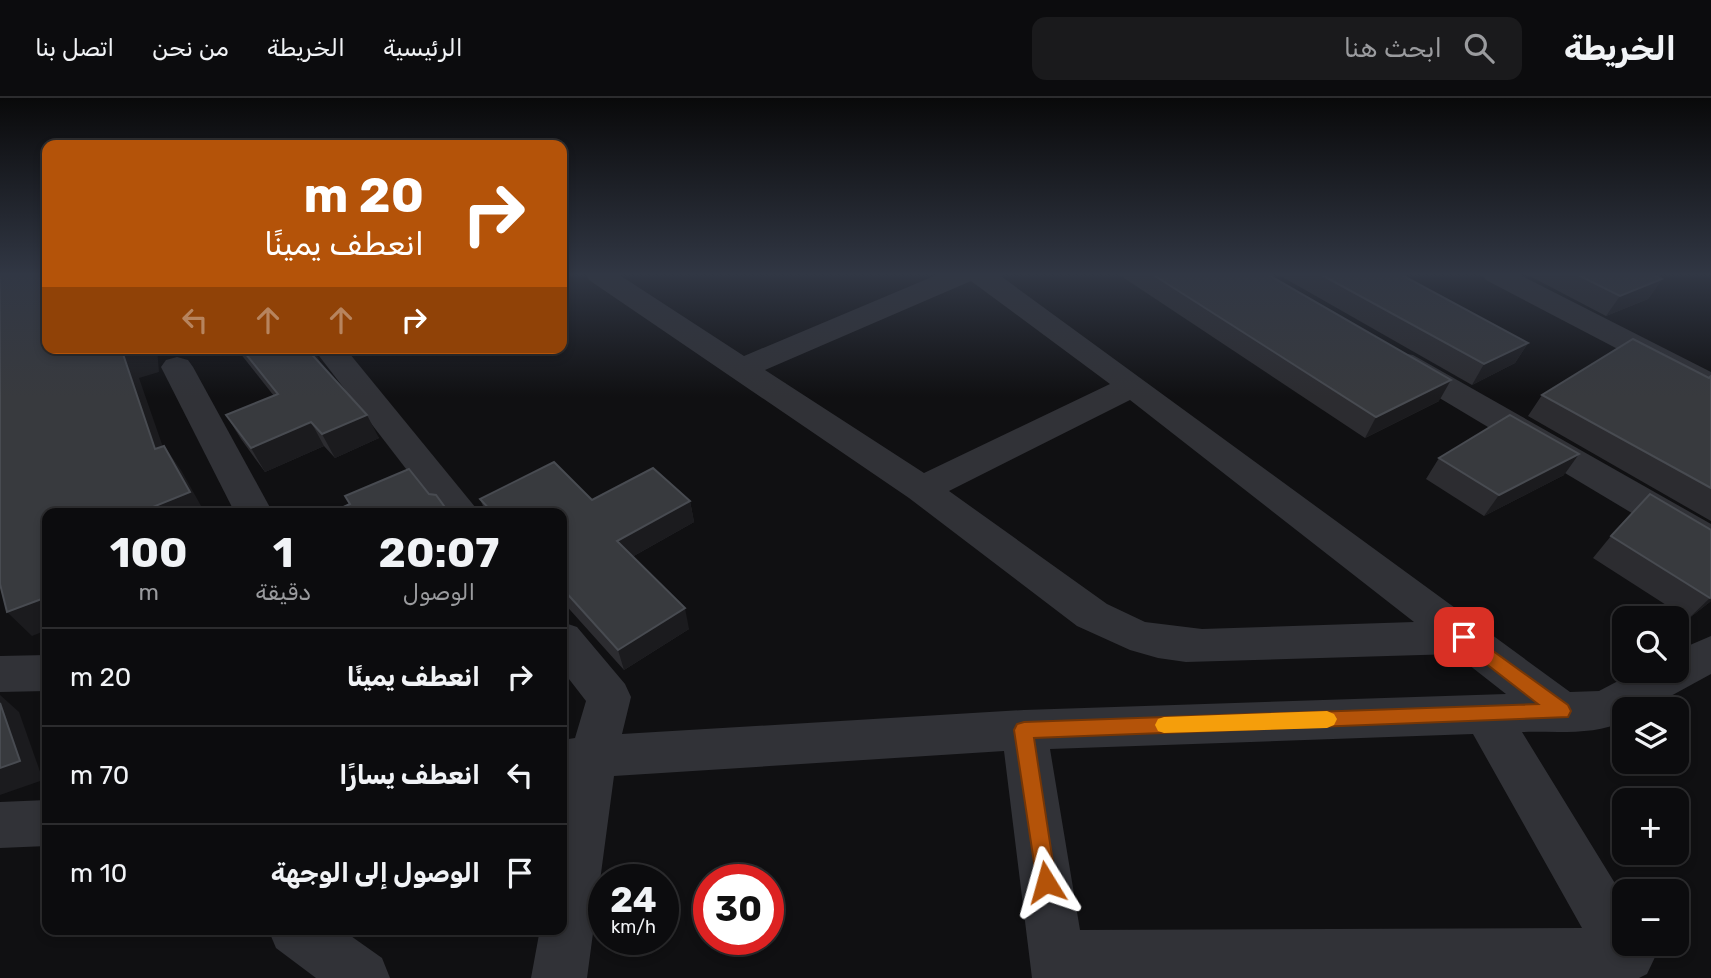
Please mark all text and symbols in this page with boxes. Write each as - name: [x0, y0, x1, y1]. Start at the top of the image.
- search box: [1032, 17, 1522, 80]
- icon: search: [1460, 29, 1498, 67]
- text: الخريطة: [1564, 29, 1676, 68]
- text: ابحث هنا: [1344, 33, 1442, 64]
- text: اتصل بنا: [35, 34, 114, 62]
- text: من نحن: [152, 34, 229, 62]
- text: الخريطة: [267, 34, 345, 62]
- text: الرئيسية: [383, 34, 463, 62]
- text: 20 m: [304, 166, 424, 224]
- icon: right: [448, 168, 539, 259]
- text: انعطف يمينًا: [264, 225, 424, 263]
- icon: left: [176, 301, 214, 339]
- icon: ahead: [249, 301, 287, 339]
- icon: ahead: [322, 301, 360, 339]
- icon: right: [395, 301, 433, 339]
- text: 100: [110, 528, 188, 578]
- text: 1: [273, 528, 294, 578]
- text: 20:07: [379, 528, 499, 578]
- text: m: [138, 578, 159, 606]
- text: دقيقة: [255, 578, 311, 606]
- text: الوصول: [403, 578, 475, 606]
- map controls: [1612, 606, 1689, 956]
- button: search: [1612, 606, 1689, 683]
- pin: [1434, 607, 1494, 667]
- icon: arrive: [1445, 618, 1483, 656]
- icon: right: [501, 658, 539, 696]
- text: 20 m: [70, 662, 131, 693]
- text: انعطف يمينًا: [347, 662, 480, 693]
- button: layers: [1612, 697, 1689, 774]
- icon: left: [501, 756, 539, 794]
- text: 70 m: [70, 760, 129, 791]
- text: انعطف يسارًا: [339, 760, 480, 791]
- button: +: [1612, 788, 1689, 865]
- position arrow: [1009, 845, 1083, 919]
- icon: arrive: [501, 854, 539, 892]
- text: 10 m: [70, 858, 127, 889]
- text: الوصول إلى الوجهة: [271, 858, 480, 889]
- speed limit sign: 30: [693, 864, 784, 955]
- text: 24: [610, 879, 657, 921]
- button: −: [1612, 879, 1689, 956]
- text: km/h: [611, 916, 656, 938]

